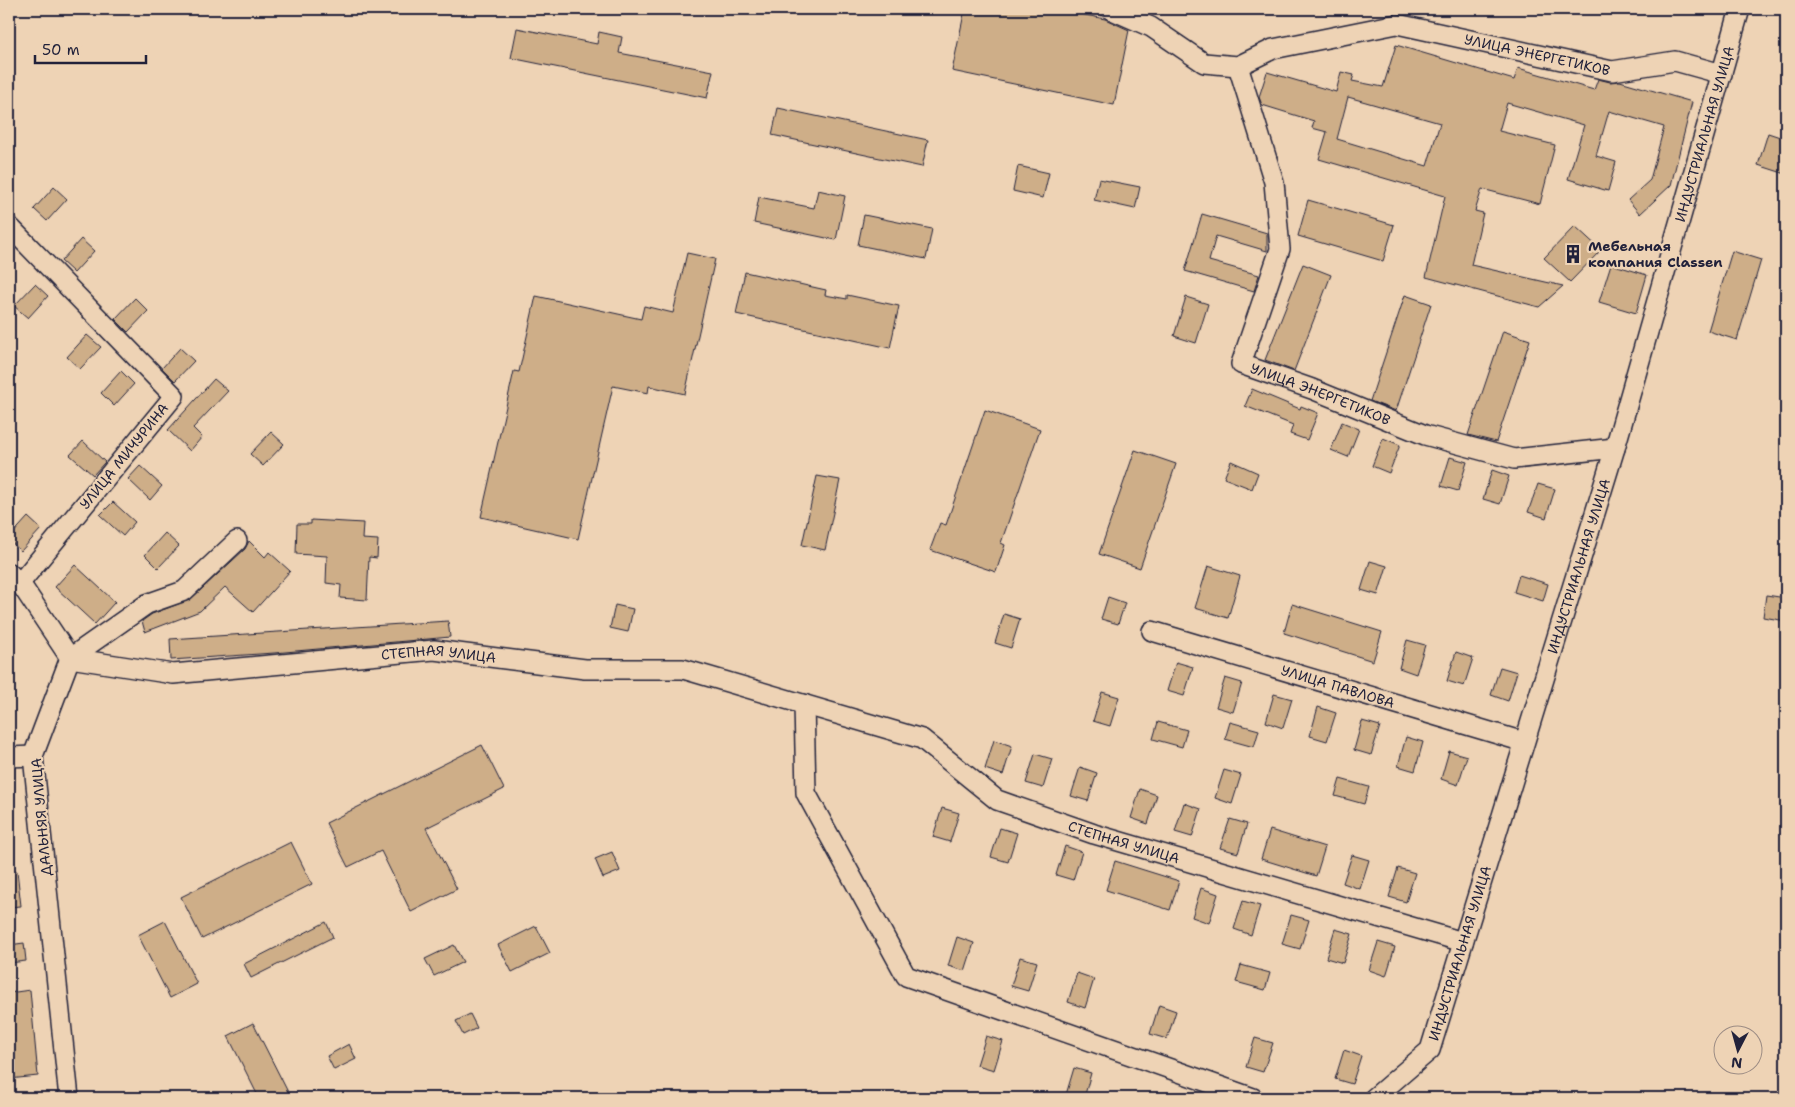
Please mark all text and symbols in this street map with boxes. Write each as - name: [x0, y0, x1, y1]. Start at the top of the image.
- street label: УЛИЦА ЭНЕРГЕТИКОВ: [1463, 30, 1612, 79]
- scale bar: [35, 32, 146, 64]
- text: 50 m: [42, 40, 80, 60]
- street label: ИНДУСТРИАЛЬНАЯ УЛИЦА: [1671, 44, 1738, 224]
- place label: Мебельная компания Сlassen: [1588, 237, 1723, 271]
- building icon: Мебельная компания Сlassen: [1562, 243, 1584, 265]
- street label: УЛИЦА ЭНЕРГЕТИКОВ: [1248, 359, 1393, 429]
- street label: УЛИЦА МИЧУРИНА: [76, 399, 172, 513]
- street label: ИНДУСТРИАЛЬНАЯ УЛИЦА: [1543, 476, 1614, 656]
- street label: СТЕПНАЯ УЛИЦА: [380, 641, 497, 667]
- street label: УЛИЦА ПАВЛОВА: [1279, 661, 1397, 712]
- street label: ДАЛЬНЯЯ УЛИЦА: [27, 757, 55, 877]
- street label: СТЕПНАЯ УЛИЦА: [1066, 817, 1182, 868]
- street label: ИНДУСТРИАЛЬНАЯ УЛИЦА: [1424, 863, 1495, 1043]
- north arrow: [1712, 1024, 1762, 1074]
- text: N: [1730, 1053, 1743, 1072]

